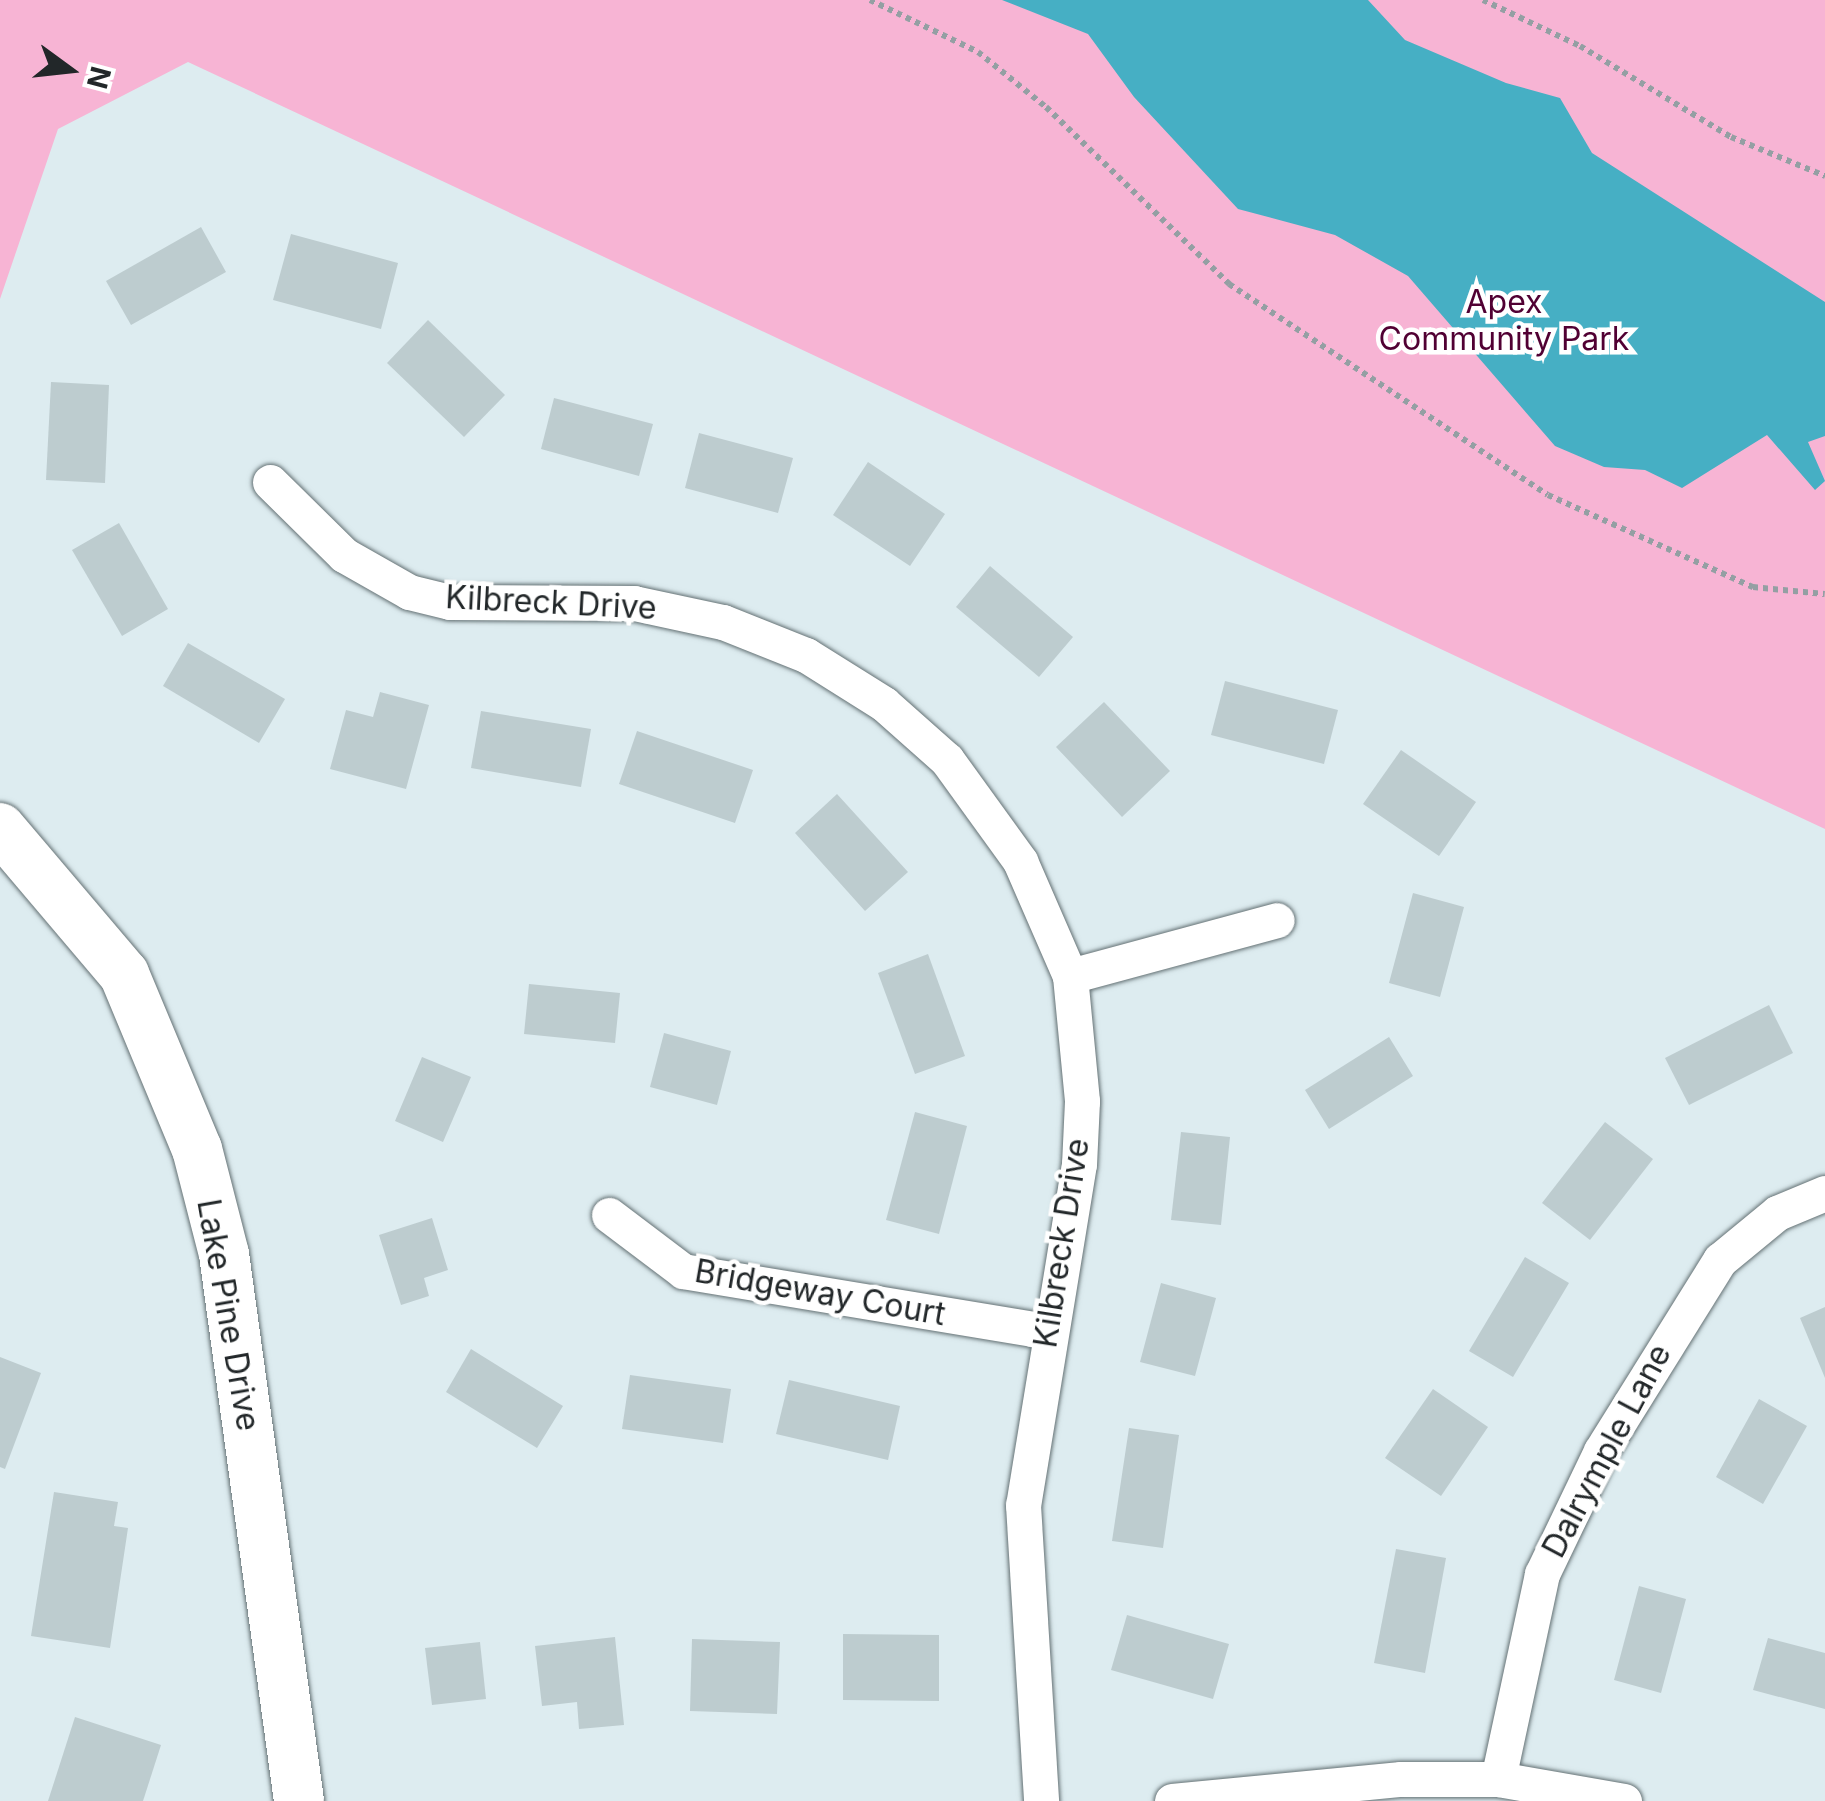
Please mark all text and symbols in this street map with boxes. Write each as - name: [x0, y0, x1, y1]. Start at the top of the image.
- north arrow: [20, 20, 120, 120]
- text: N: [80, 63, 118, 92]
- park label: Apex Community Park: [1379, 284, 1629, 359]
- street label: Kilbreck Drive: [444, 578, 658, 628]
- street label: Kilbreck Drive: [1026, 1136, 1098, 1350]
- street label: Lake Pine Drive: [189, 1196, 267, 1434]
- street label: Bridgeway Court: [692, 1252, 948, 1334]
- street label: Dalrymple Lane: [1535, 1338, 1679, 1564]

